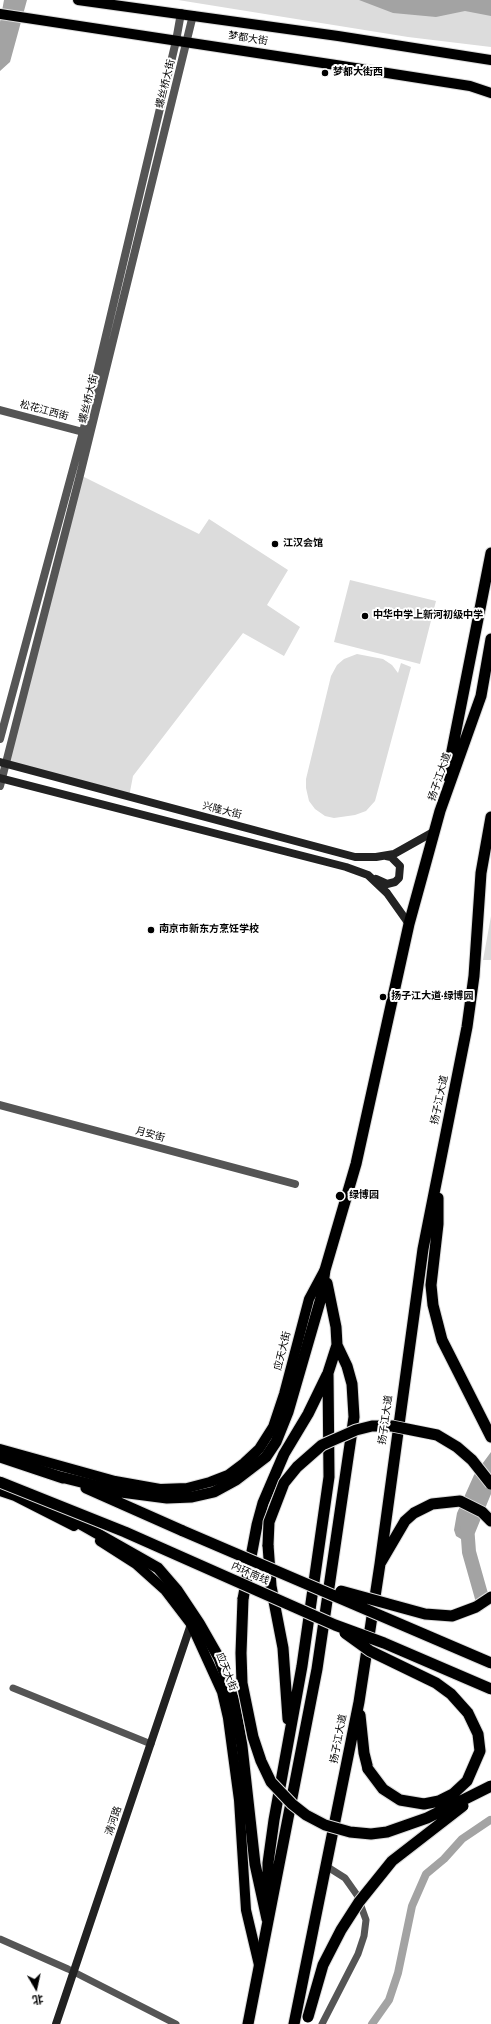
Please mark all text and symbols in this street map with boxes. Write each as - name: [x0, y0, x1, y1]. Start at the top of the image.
- street label: 梦都大街: [227, 30, 269, 48]
- street label: 螺丝桥大街: [154, 58, 178, 110]
- place label: 梦都大街西: [333, 67, 383, 79]
- marker: 梦都大街西: [320, 68, 330, 78]
- street label: 螺丝桥大街: [77, 373, 101, 425]
- street label: 松花江西街: [18, 399, 70, 423]
- place label: 江汉会馆: [283, 538, 323, 550]
- marker: 江汉会馆: [270, 539, 280, 549]
- place label: 中华中学上新河初级中学: [373, 610, 483, 622]
- marker: 中华中学上新河初级中学: [360, 611, 370, 621]
- street label: 扬子江大道: [426, 751, 454, 803]
- street label: 兴隆大街: [201, 800, 243, 822]
- place label: 南京市新东方烹饪学校: [159, 924, 259, 936]
- marker: 南京市新东方烹饪学校: [146, 925, 156, 935]
- place label: 扬子江大道·绿博园: [391, 991, 474, 1003]
- marker: 扬子江大道·绿博园: [378, 992, 388, 1002]
- street label: 扬子江大道: [429, 1074, 451, 1126]
- street label: 月安街: [134, 1125, 166, 1145]
- marker: 绿博园: [334, 1190, 346, 1202]
- place label: 绿博园: [349, 1190, 379, 1202]
- street label: 应天大街: [272, 1330, 294, 1372]
- street label: 扬子江大道: [377, 1394, 395, 1446]
- street label: 内环南线: [229, 1560, 271, 1588]
- street label: 应天大街: [213, 1651, 239, 1693]
- street label: 扬子江大道: [328, 1713, 350, 1765]
- street label: 清河路: [103, 1805, 125, 1837]
- north arrow: [16, 1968, 56, 2008]
- text: 北: [31, 1991, 45, 2009]

